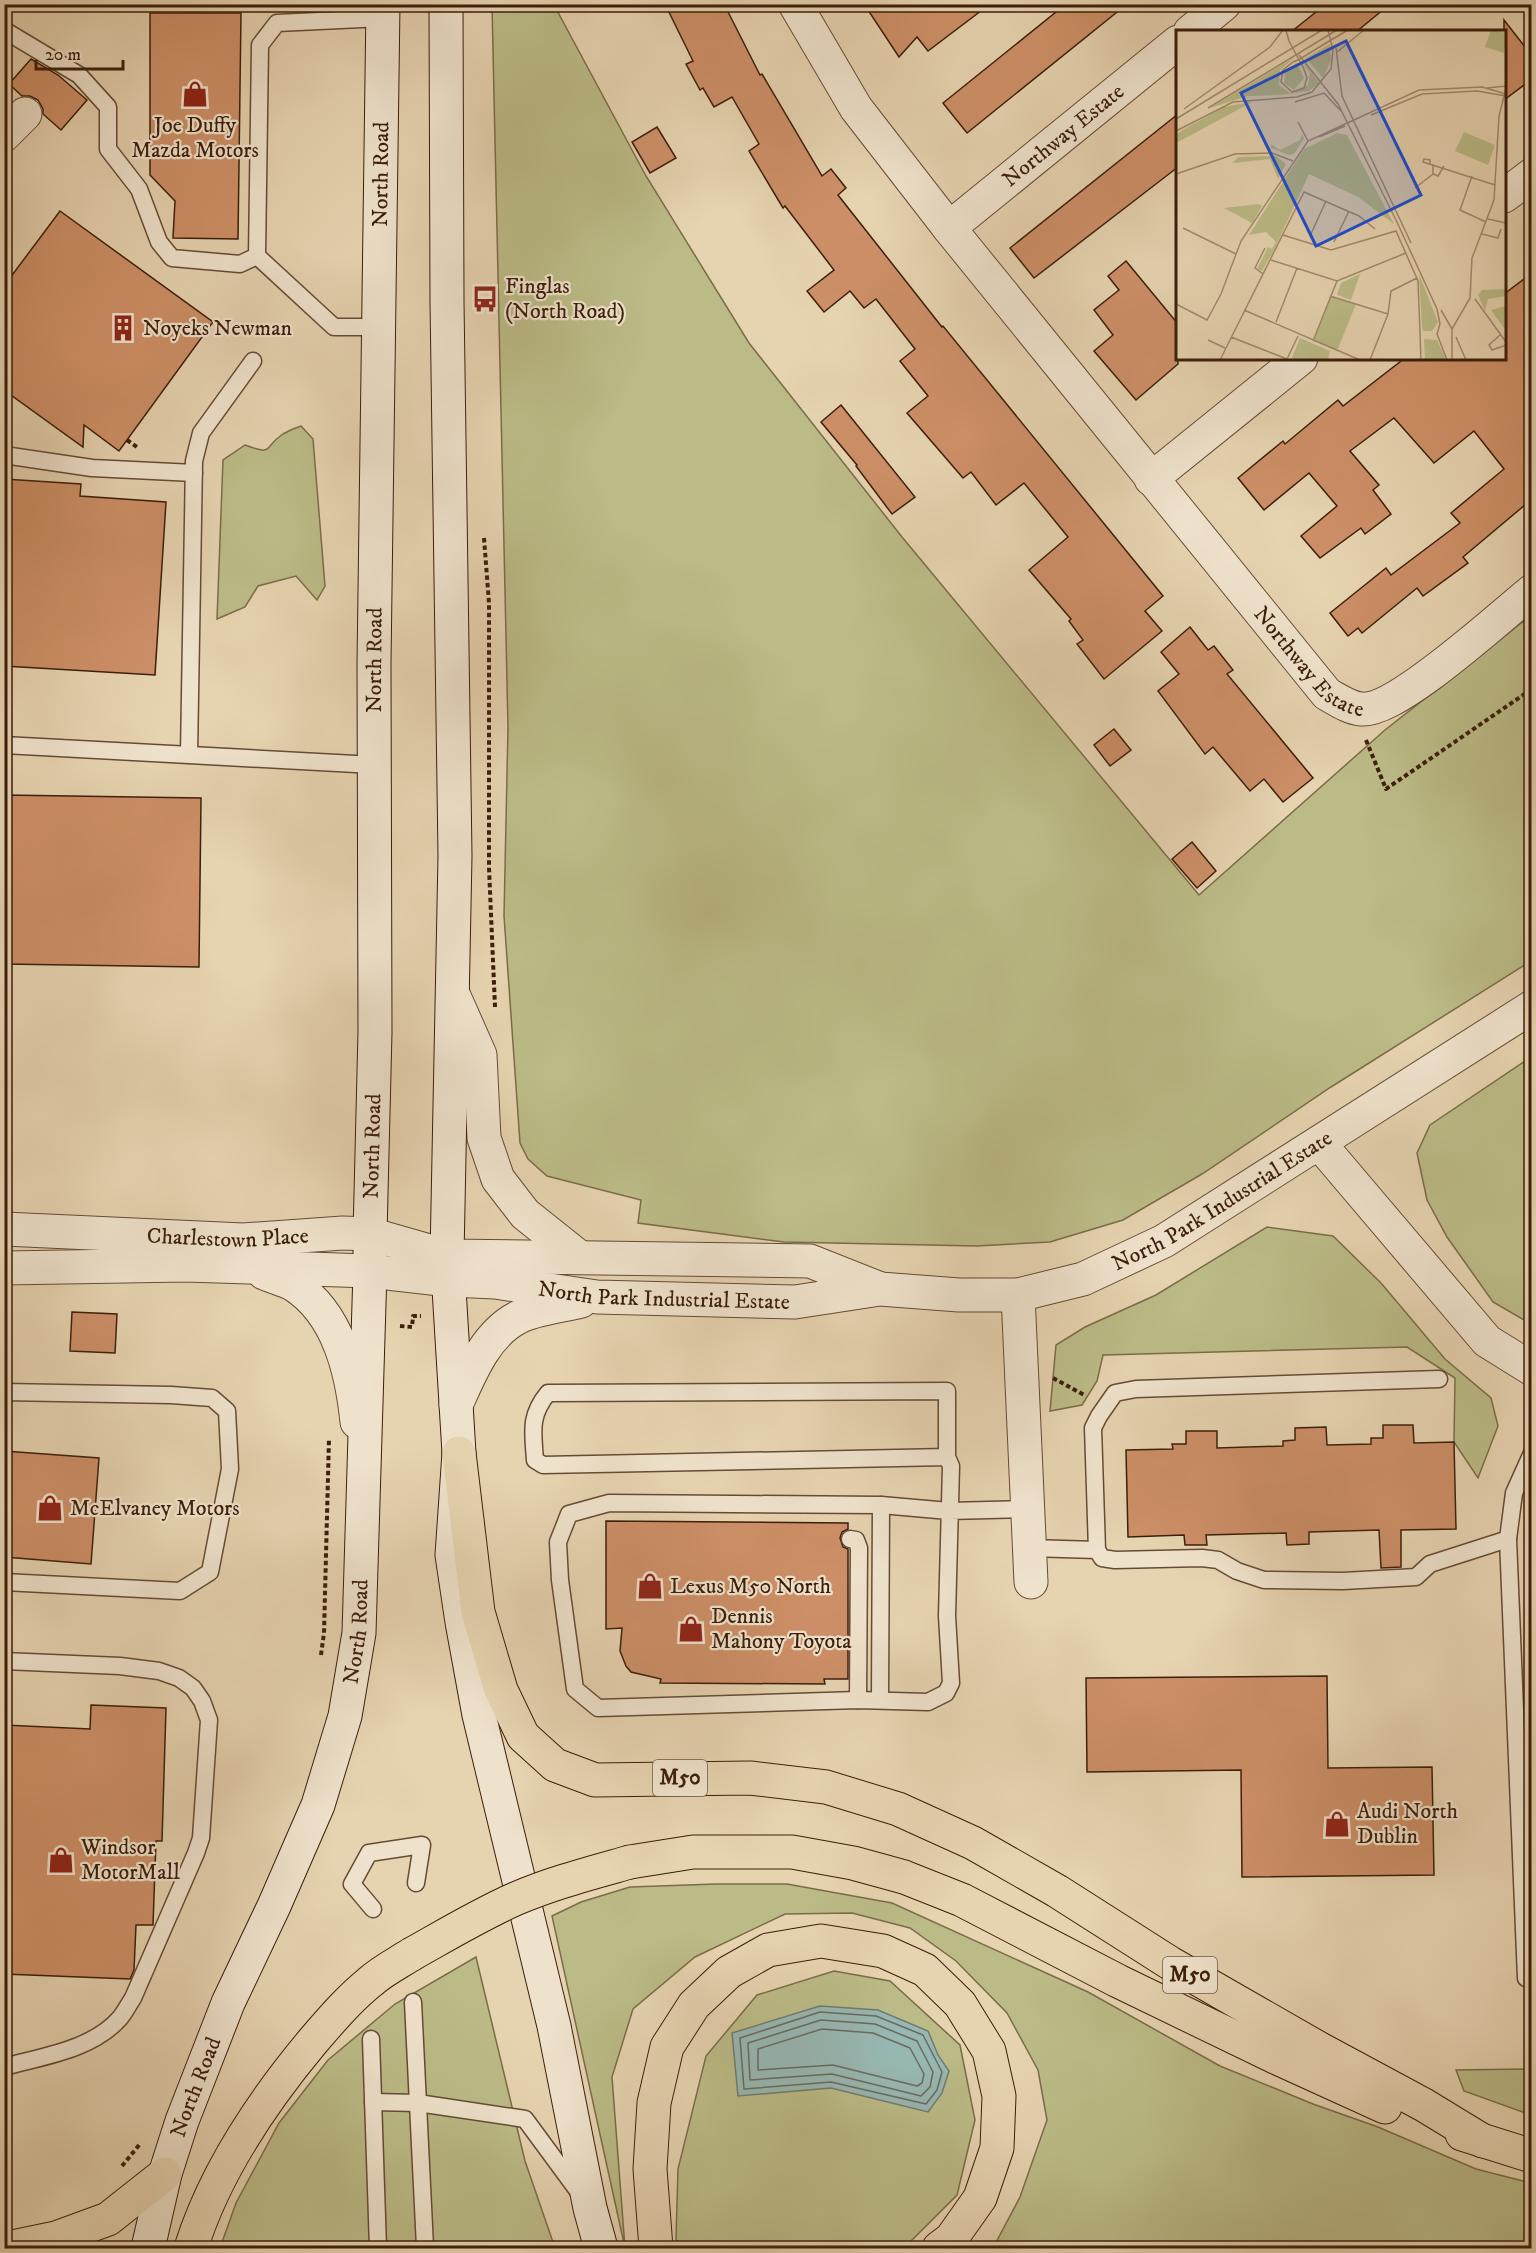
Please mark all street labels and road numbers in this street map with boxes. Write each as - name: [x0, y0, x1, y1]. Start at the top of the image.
- street label: Northway Estate: [997, 78, 1129, 193]
- street label: North Road: [366, 121, 395, 227]
- street label: Northway Estate: [1248, 601, 1365, 723]
- street label: North Road: [360, 607, 388, 713]
- street label: North Road: [357, 1093, 387, 1199]
- street label: North Park Industrial Estate: [1108, 1124, 1337, 1277]
- street label: Charlestown Place: [146, 1222, 309, 1254]
- street label: North Park Industrial Estate: [536, 1275, 790, 1315]
- street label: North Road: [337, 1579, 374, 1686]
- road number: M50: [653, 1760, 707, 1796]
- road number: M50: [1163, 1957, 1217, 1993]
- street label: North Road: [164, 2033, 227, 2141]

